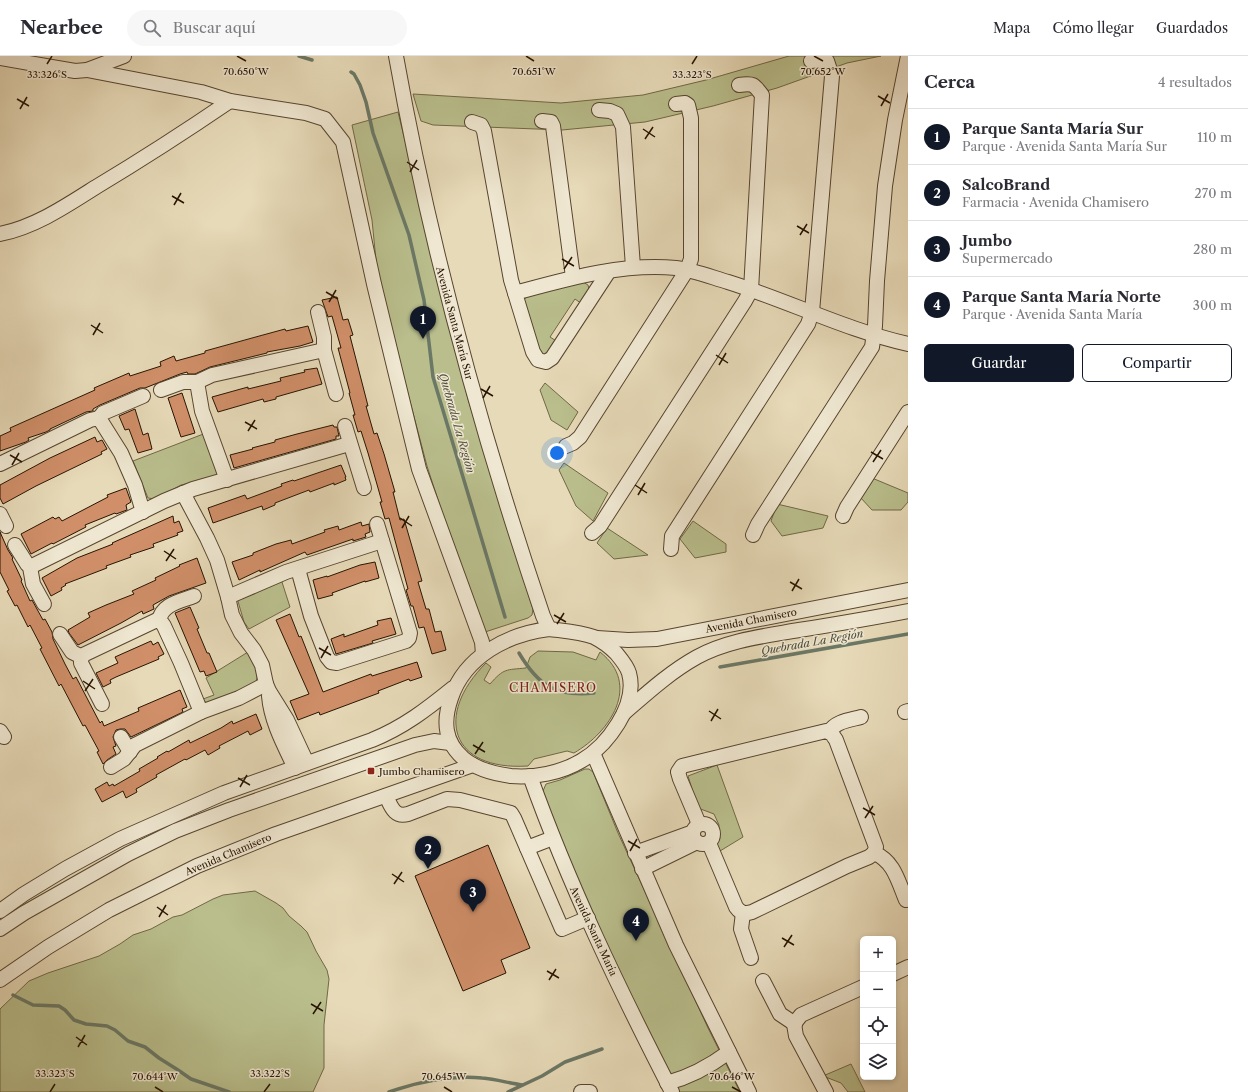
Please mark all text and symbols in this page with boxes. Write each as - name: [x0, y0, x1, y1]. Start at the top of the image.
- search box: [127, 10, 407, 46]
- text: Nearbee: [20, 16, 103, 39]
- icon: search: [141, 17, 163, 39]
- text: Buscar aquí: [173, 18, 256, 37]
- text: Mapa: [993, 19, 1030, 37]
- text: Cómo llegar: [1052, 19, 1134, 37]
- text: Guardados: [1156, 19, 1228, 37]
- text: 70.650°W: [223, 65, 270, 78]
- text: 70.651°W: [512, 65, 557, 78]
- text: 70.652°W: [800, 65, 847, 78]
- text: 33.326°S: [27, 68, 67, 81]
- text: 33.323°S: [672, 68, 712, 81]
- text: Cerca: [924, 72, 975, 92]
- text: 4 resultados: [1158, 74, 1232, 90]
- text: Parque Santa María Sur: [962, 119, 1143, 138]
- text: 1: [934, 129, 940, 145]
- text: 110 m: [1197, 129, 1232, 145]
- text: Parque · Avenida Santa María Sur: [962, 138, 1167, 154]
- text: SalcoBrand: [962, 175, 1050, 194]
- text: 2: [933, 185, 941, 201]
- text: 270 m: [1194, 185, 1232, 201]
- text: Farmacia · Avenida Chamisero: [962, 194, 1149, 210]
- text: Jumbo: [962, 231, 1012, 250]
- text: 3: [933, 241, 941, 257]
- text: 280 m: [1193, 241, 1232, 257]
- text: Supermercado: [962, 250, 1053, 266]
- street label: Avenida Santa María Sur: [433, 264, 476, 382]
- text: Parque Santa María Norte: [962, 287, 1161, 306]
- text: 4: [933, 297, 941, 313]
- text: 300 m: [1193, 297, 1232, 313]
- pin: 1: [410, 306, 436, 339]
- text: Parque · Avenida Santa María: [962, 306, 1142, 322]
- button: Guardar: [924, 344, 1074, 382]
- button: Compartir: [1082, 344, 1232, 382]
- water label: Quebrada La Región: [436, 371, 478, 475]
- your location: [547, 443, 567, 463]
- street label: Avenida Chamisero: [703, 605, 798, 636]
- water label: Quebrada La Región: [760, 626, 865, 658]
- district label: CHAMISERO: [509, 680, 597, 695]
- place label: Jumbo Chamisero: [377, 765, 465, 778]
- marker: Jumbo Chamisero: [366, 766, 376, 776]
- street label: Avenida Chamisero: [182, 830, 273, 879]
- pin: 2: [415, 836, 441, 869]
- pin: 3: [460, 879, 486, 912]
- street label: Avenida Santa María: [567, 883, 620, 979]
- pin: 4: [623, 908, 649, 941]
- map controls: [860, 936, 896, 1080]
- button: +: [860, 936, 896, 972]
- button: −: [860, 972, 896, 1008]
- button: locate: [860, 1008, 896, 1044]
- button: layers: [860, 1044, 896, 1080]
- text: 33.323°S: [35, 1067, 75, 1080]
- text: 33.322°S: [250, 1067, 290, 1080]
- text: 70.644°W: [132, 1070, 179, 1083]
- text: 70.645°W: [421, 1070, 468, 1083]
- text: 70.646°W: [709, 1070, 756, 1083]

